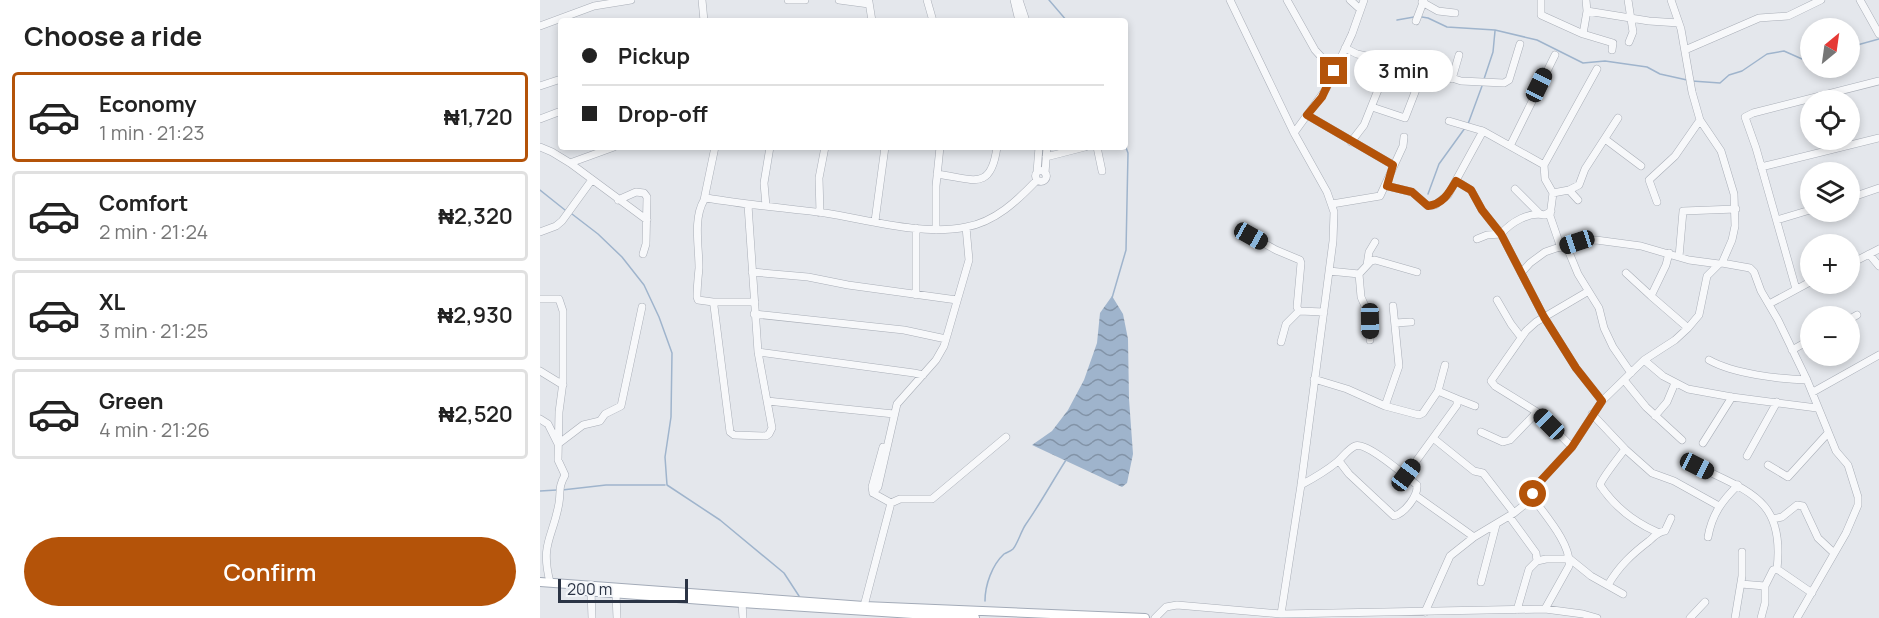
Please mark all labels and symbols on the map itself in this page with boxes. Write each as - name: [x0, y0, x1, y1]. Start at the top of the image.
- north arrow: [1800, 18, 1860, 78]
- callout: 3 min: [1355, 50, 1454, 92]
- route end: [1320, 57, 1347, 84]
- car: [1523, 65, 1555, 105]
- car: [1231, 219, 1271, 253]
- car: [1557, 228, 1597, 256]
- car: [1361, 303, 1379, 339]
- car: [1530, 405, 1568, 443]
- car: [1677, 450, 1717, 482]
- car: [1388, 455, 1424, 495]
- route start: [1519, 480, 1546, 507]
- scale bar: [558, 576, 688, 604]

